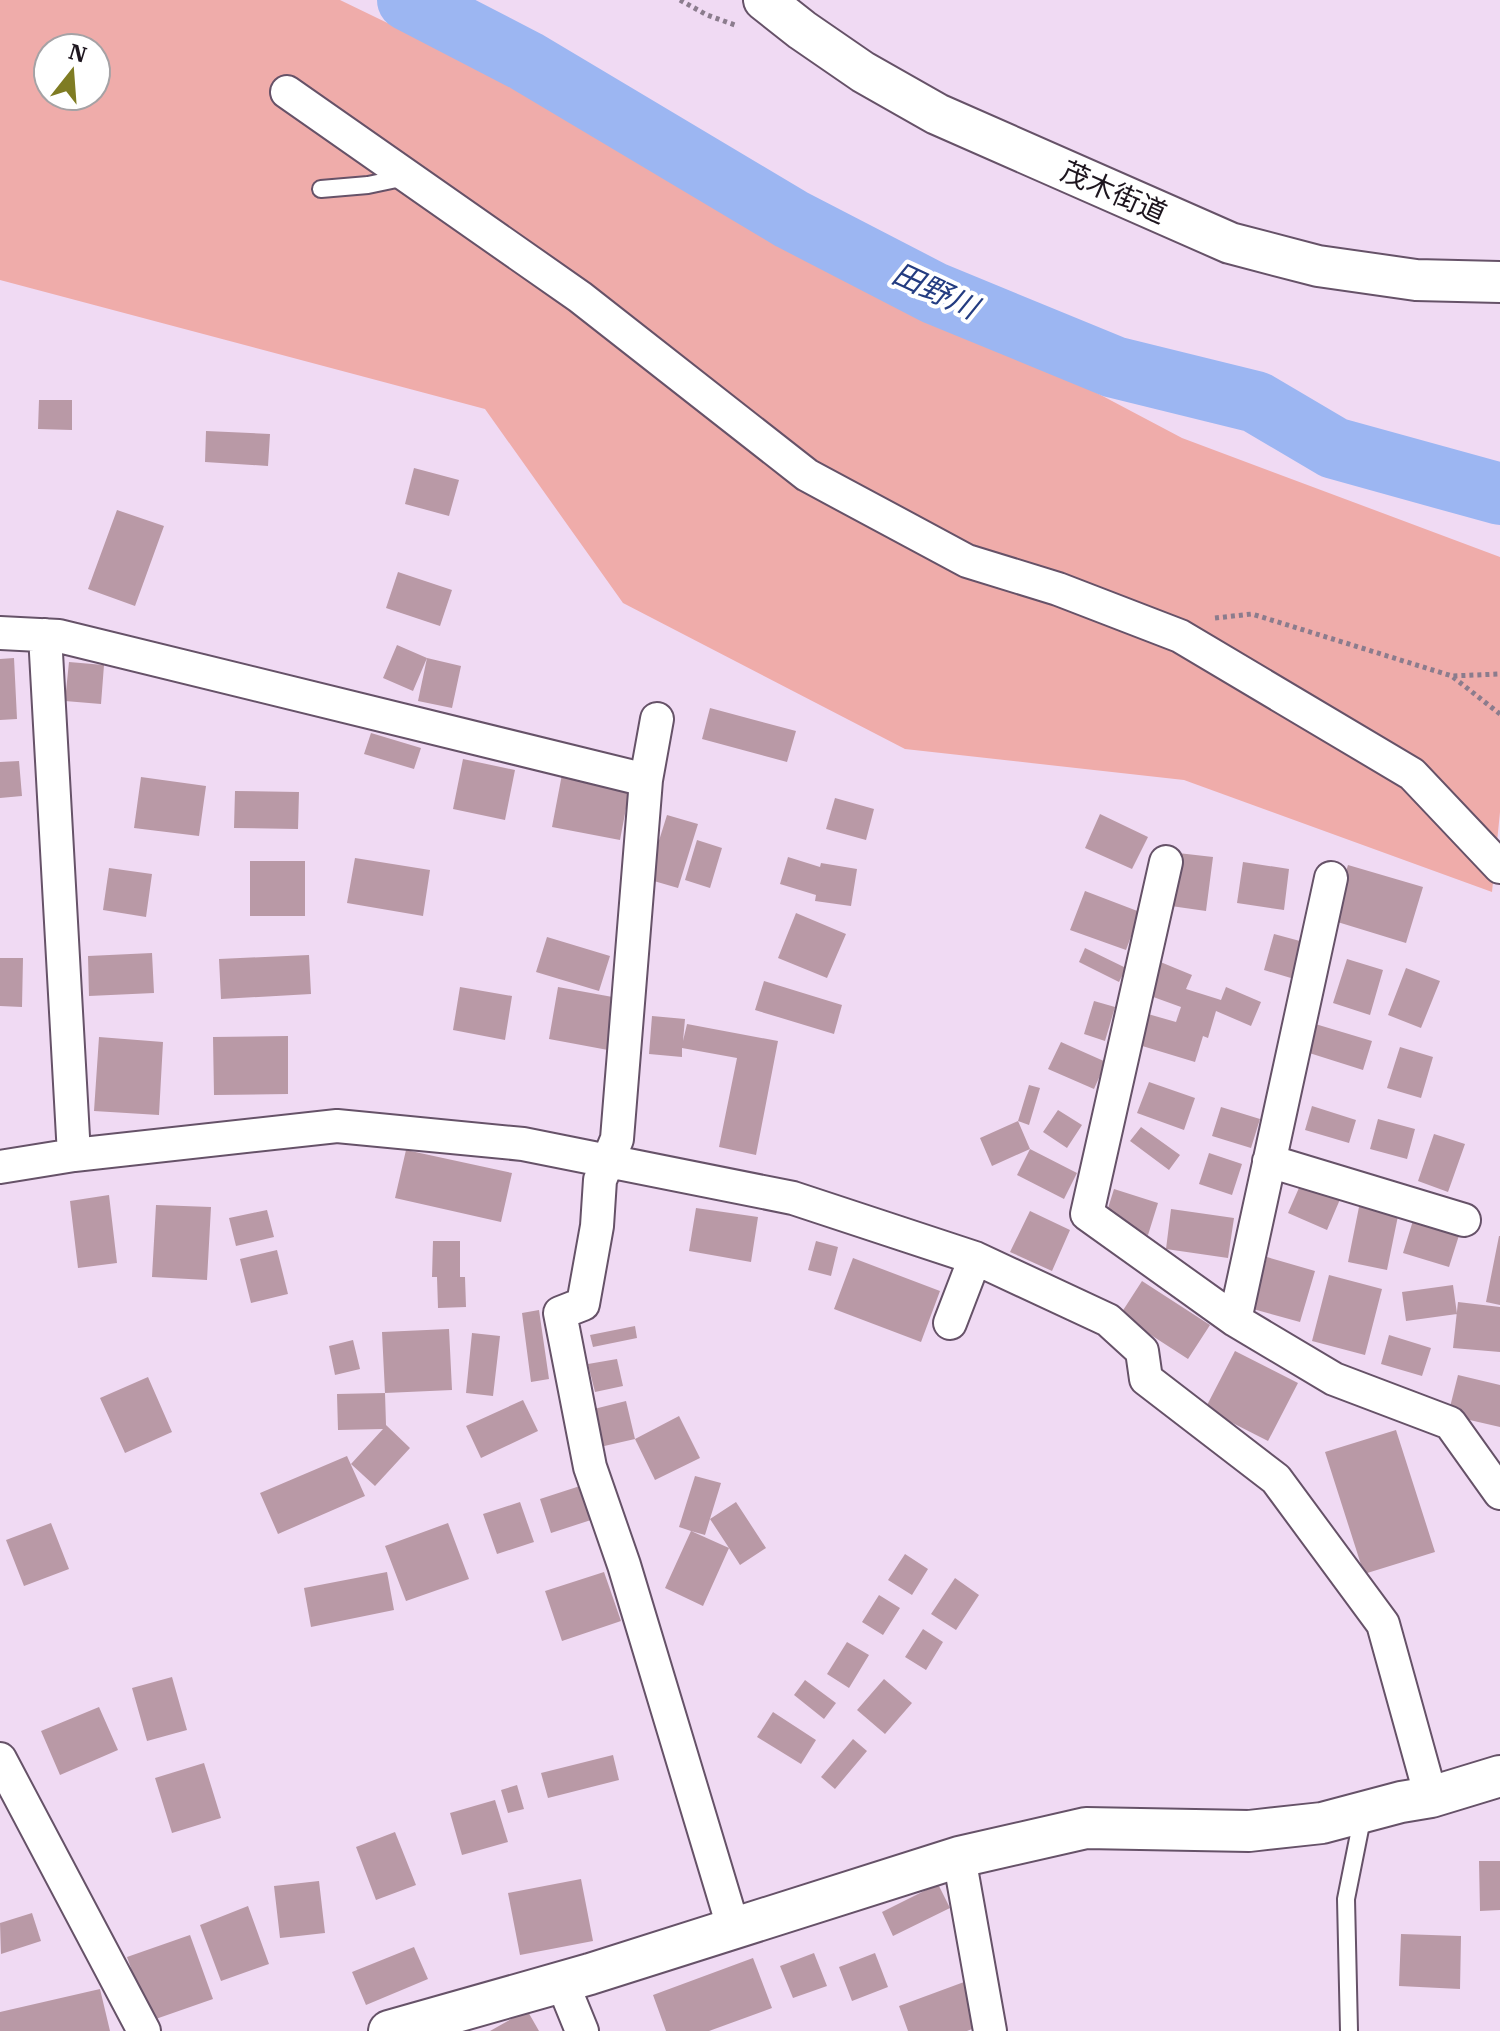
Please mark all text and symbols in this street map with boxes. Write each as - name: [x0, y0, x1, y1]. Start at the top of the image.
- north arrow: [32, 32, 112, 112]
- text: N: [65, 36, 91, 69]
- street label: 茂木街道: [1056, 152, 1173, 231]
- water label: 田野川: [887, 253, 987, 328]

